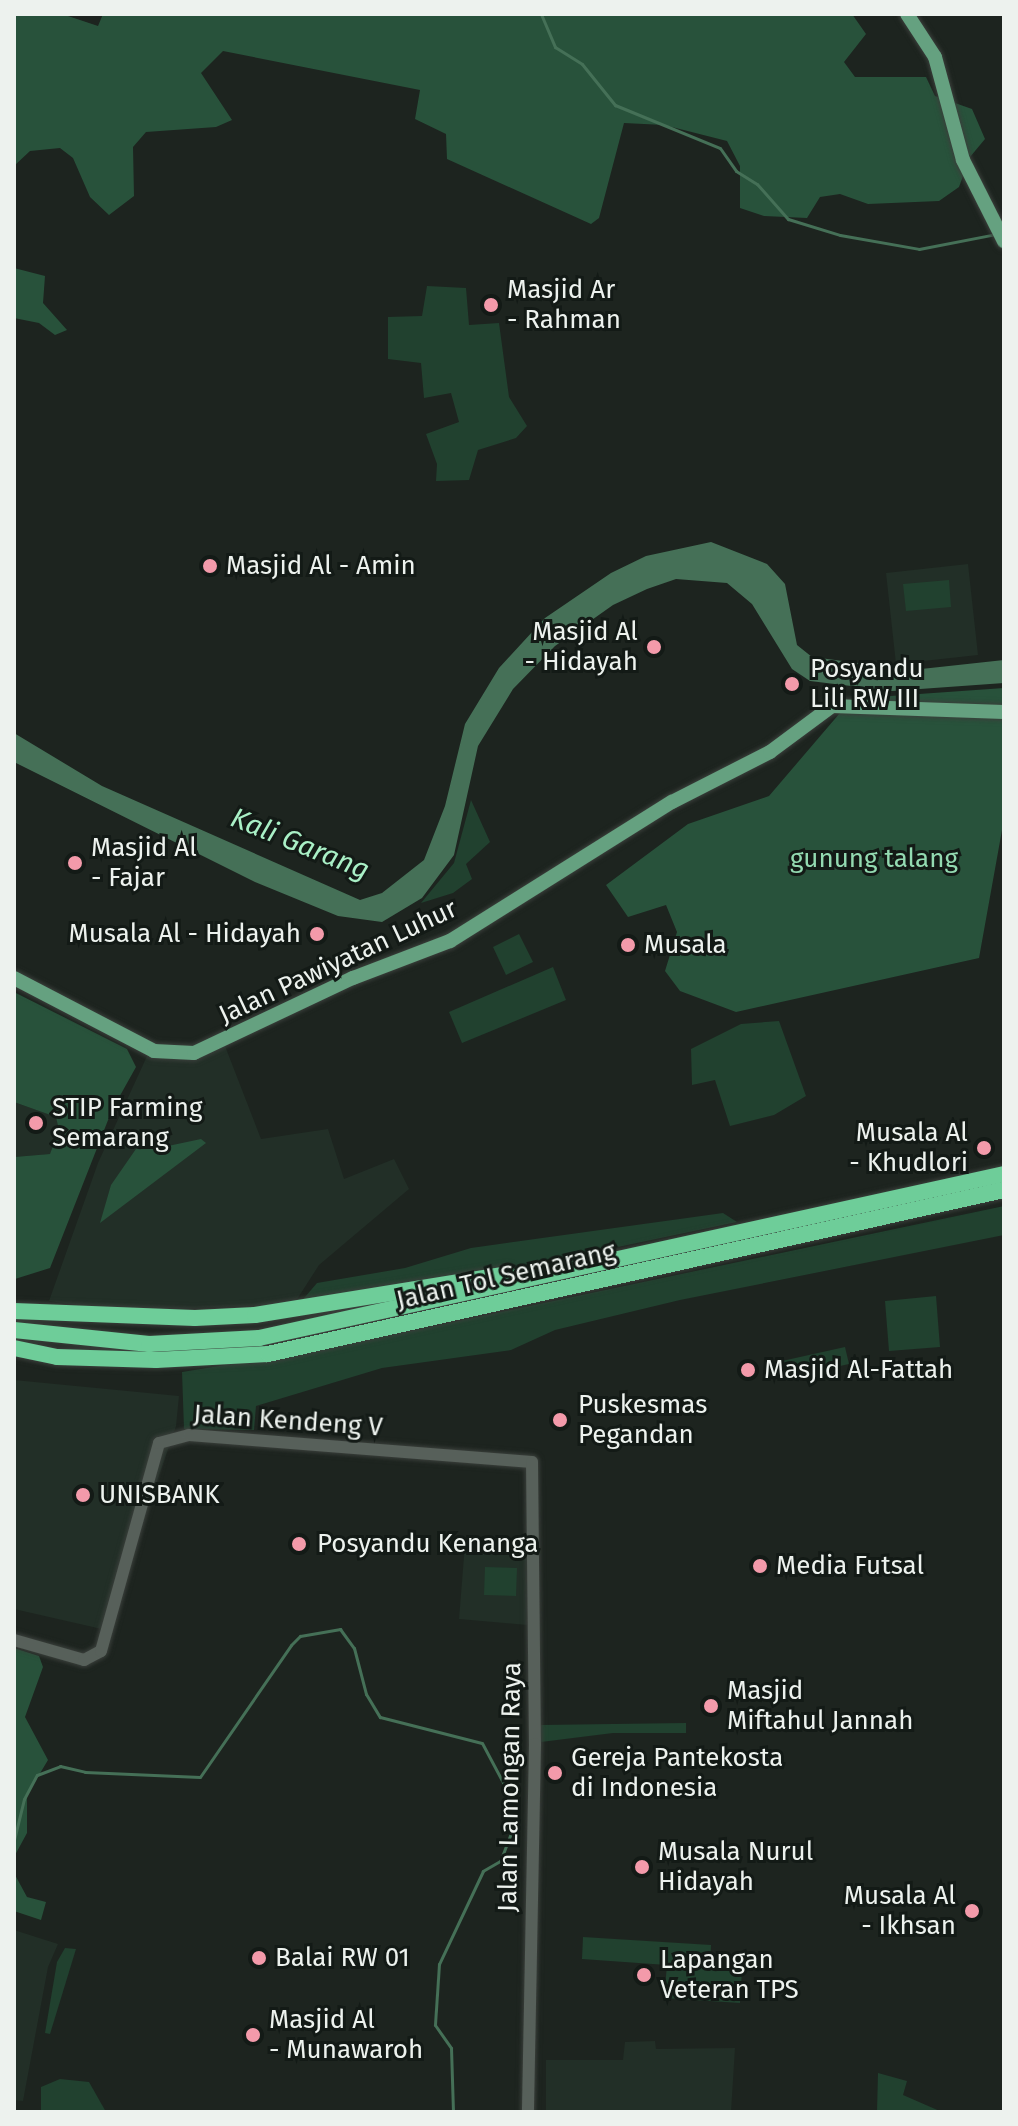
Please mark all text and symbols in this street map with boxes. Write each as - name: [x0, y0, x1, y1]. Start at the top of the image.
- place label: Masjid Ar - Rahman: [507, 274, 621, 336]
- marker: Masjid Ar - Rahman: [482, 296, 500, 314]
- place label: Masjid Al - Amin: [226, 550, 416, 582]
- marker: Masjid Al - Amin: [201, 557, 219, 575]
- place label: Masjid Al - Hidayah: [525, 616, 638, 678]
- marker: Masjid Al - Hidayah: [645, 638, 663, 656]
- place label: Posyandu Lili RW III: [810, 653, 924, 714]
- marker: Posyandu Lili RW III: [781, 673, 803, 695]
- water label: Kali Garang: [226, 801, 374, 887]
- place label: Masjid Al - Fajar: [91, 832, 197, 894]
- park label: gunung talang: [790, 843, 958, 875]
- marker: Masjid Al - Fajar: [66, 854, 84, 872]
- street label: Jalan Pawiyatan Luhur: [214, 893, 462, 1031]
- place label: Musala Al - Hidayah: [69, 918, 301, 950]
- marker: Musala Al - Hidayah: [308, 925, 326, 943]
- place label: Musala: [644, 929, 727, 961]
- marker: Musala: [619, 936, 637, 954]
- place label: STIP Farming Semarang: [52, 1092, 202, 1154]
- marker: STIP Farming Semarang: [27, 1114, 45, 1132]
- place label: Musala Al - Khudlori: [849, 1117, 968, 1178]
- marker: Musala Al - Khudlori: [975, 1139, 993, 1157]
- street label: Jalan Tol Semarang: [393, 1236, 619, 1316]
- place label: Masjid Al-Fattah: [764, 1354, 953, 1386]
- marker: Masjid Al-Fattah: [739, 1361, 757, 1379]
- place label: Puskesmas Pegandan: [578, 1389, 707, 1450]
- street label: Jalan Kendeng V: [192, 1399, 384, 1443]
- marker: Puskesmas Pegandan: [549, 1409, 571, 1431]
- place label: UNISBANK: [99, 1479, 219, 1511]
- marker: UNISBANK: [74, 1486, 92, 1504]
- place label: Posyandu Kenanga: [317, 1528, 538, 1560]
- marker: Posyandu Kenanga: [288, 1533, 310, 1555]
- place label: Media Futsal: [776, 1550, 924, 1582]
- marker: Media Futsal: [751, 1557, 769, 1575]
- street label: Jalan Lamongan Raya: [492, 1662, 528, 1912]
- place label: Masjid Miftahul Jannah: [727, 1675, 913, 1736]
- marker: Masjid Miftahul Jannah: [702, 1697, 720, 1715]
- place label: Gereja Pantekosta di Indonesia: [571, 1742, 783, 1804]
- marker: Gereja Pantekosta di Indonesia: [546, 1764, 564, 1782]
- place label: Musala Nurul Hidayah: [658, 1836, 813, 1898]
- marker: Musala Nurul Hidayah: [633, 1858, 651, 1876]
- place label: Musala Al - Ikhsan: [844, 1880, 956, 1942]
- marker: Musala Al - Ikhsan: [963, 1902, 981, 1920]
- place label: Balai RW 01: [275, 1942, 410, 1974]
- place label: Lapangan Veteran TPS: [660, 1944, 799, 2006]
- marker: Balai RW 01: [250, 1949, 268, 1967]
- marker: Lapangan Veteran TPS: [635, 1966, 653, 1984]
- place label: Masjid Al - Munawaroh: [269, 2004, 423, 2066]
- marker: Masjid Al - Munawaroh: [244, 2026, 262, 2044]

